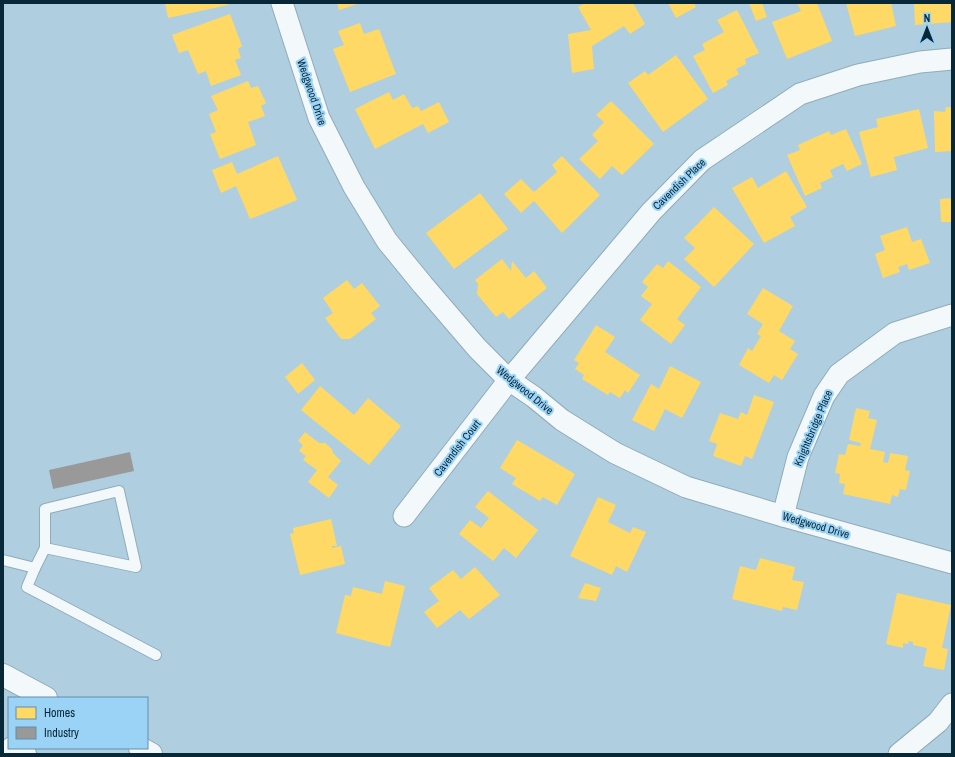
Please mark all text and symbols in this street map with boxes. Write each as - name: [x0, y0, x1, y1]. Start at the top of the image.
- north arrow: [907, 8, 947, 48]
- text: N: [924, 11, 930, 25]
- street label: Wedgwood Drive: [294, 57, 330, 127]
- street label: Cavendish Place: [650, 155, 708, 213]
- street label: Wedgwood Drive: [494, 363, 556, 417]
- street label: Knightsbridge Place: [791, 388, 835, 468]
- street label: Cavendish Court: [431, 417, 484, 479]
- street label: Wedgwood Drive: [781, 509, 851, 541]
- legend: [8, 697, 148, 749]
- text: Homes: [44, 705, 75, 721]
- text: Industry: [44, 725, 79, 741]

